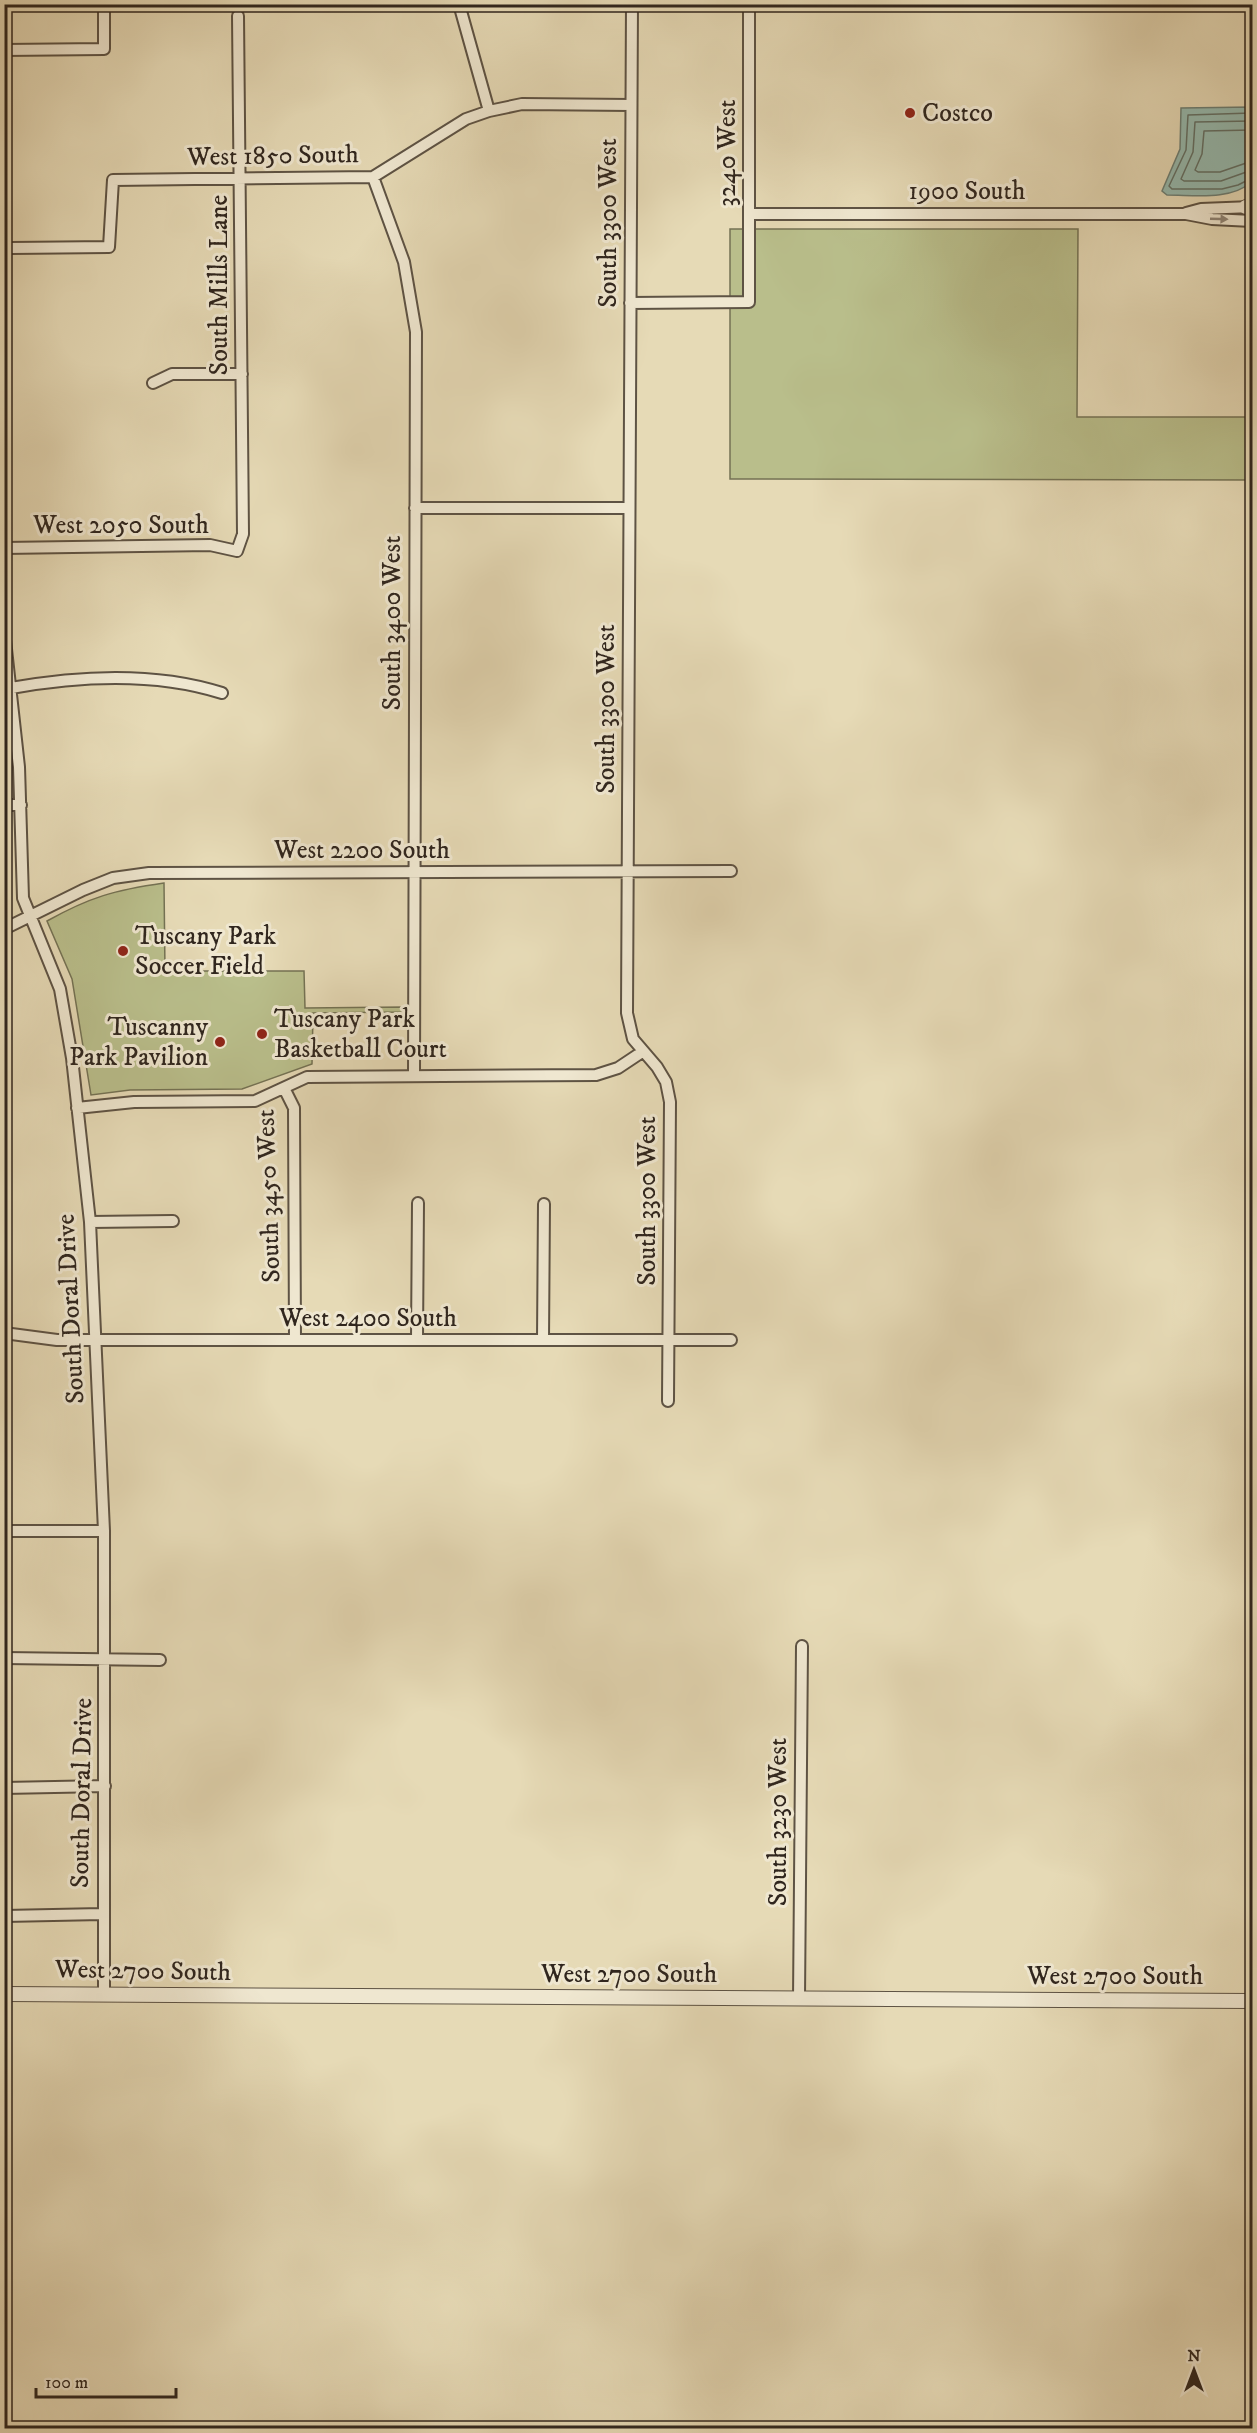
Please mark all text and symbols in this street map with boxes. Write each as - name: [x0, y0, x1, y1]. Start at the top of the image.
- place label: Costco: [922, 97, 993, 130]
- street label: 3240 West: [711, 99, 744, 207]
- marker: Costco: [903, 106, 917, 120]
- street label: West 1850 South: [186, 138, 360, 174]
- street label: South 3300 West: [592, 138, 625, 308]
- street label: 1900 South: [909, 175, 1026, 208]
- street label: South Mills Lane: [203, 195, 236, 375]
- one-way arrow: [1209, 214, 1228, 224]
- street label: West 2050 South: [32, 509, 209, 542]
- street label: South 3400 West: [376, 536, 409, 710]
- street label: South 3300 West: [590, 624, 623, 794]
- street label: West 2200 South: [273, 834, 450, 867]
- place label: Tuscany Park Soccer Field: [135, 920, 276, 983]
- marker: Tuscany Park Soccer Field: [116, 944, 130, 958]
- place label: Tuscany Park Basketball Court: [274, 1003, 447, 1066]
- place label: Tuscanny Park Pavilion: [69, 1011, 209, 1074]
- marker: Tuscany Park Basketball Court: [255, 1027, 269, 1041]
- marker: Tuscanny Park Pavilion: [213, 1035, 227, 1049]
- street label: South 3450 West: [249, 1109, 289, 1283]
- street label: South 3300 West: [631, 1116, 664, 1286]
- street label: South Doral Drive: [50, 1213, 92, 1405]
- street label: West 2400 South: [278, 1302, 457, 1335]
- street label: South Doral Drive: [64, 1698, 100, 1888]
- street label: South 3230 West: [762, 1738, 795, 1906]
- street label: West 2700 South: [54, 1953, 232, 1989]
- street label: West 2700 South: [540, 1958, 717, 1991]
- street label: West 2700 South: [1026, 1960, 1203, 1993]
- north arrow: [1164, 2340, 1224, 2400]
- text: N: [1187, 2346, 1201, 2366]
- scale bar: [36, 2361, 176, 2399]
- text: 100 m: [45, 2372, 88, 2394]

